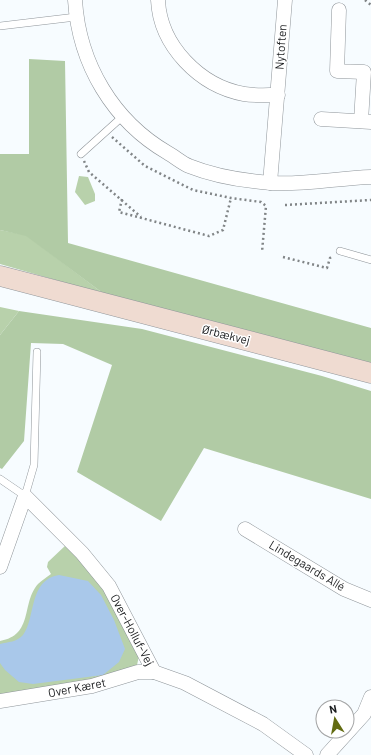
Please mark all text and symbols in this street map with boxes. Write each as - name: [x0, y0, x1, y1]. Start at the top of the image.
- street label: Nytoften: [271, 24, 289, 70]
- street label: Ørbækvej: [201, 321, 252, 347]
- street label: Lindegaards Allé: [267, 537, 348, 593]
- street label: Over-Holluf-Vej: [108, 591, 158, 668]
- street label: Over Kæret: [47, 675, 107, 699]
- north arrow: [315, 699, 355, 739]
- text: N: [328, 702, 338, 716]

